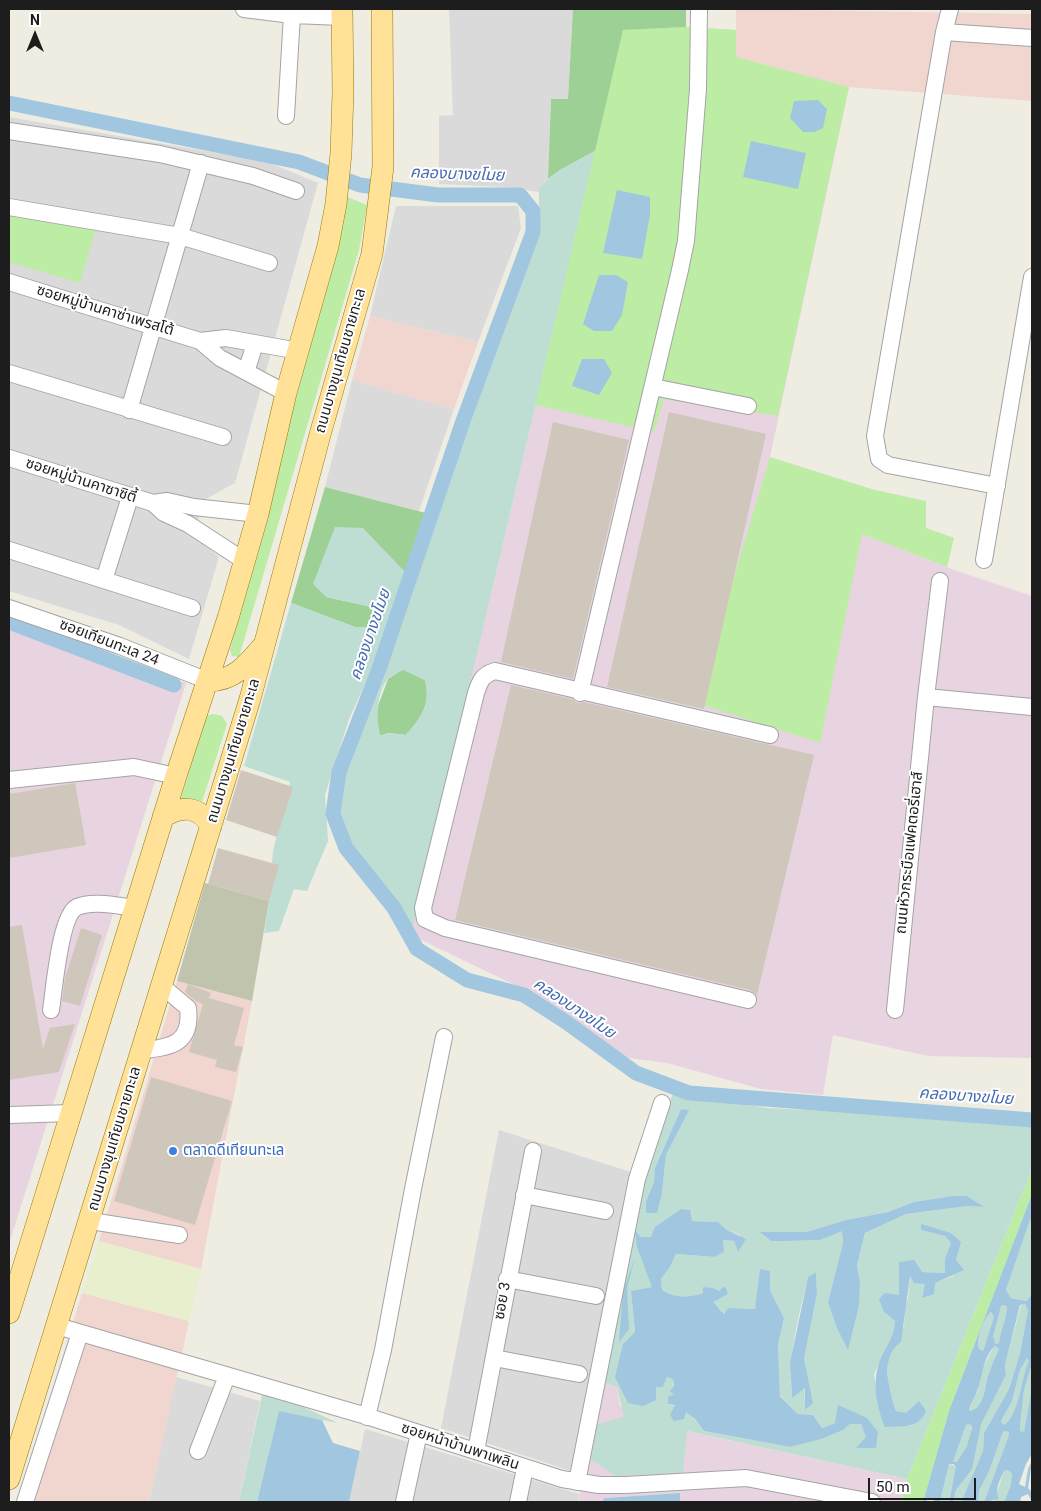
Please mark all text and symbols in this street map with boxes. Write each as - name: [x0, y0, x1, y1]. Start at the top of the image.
- north arrow: [10, 10, 60, 60]
- text: N: [30, 12, 40, 28]
- water label: คลองบางขโมย: [409, 164, 505, 186]
- street label: ซอยหมู่บ้านคาซ่าเพรสโต้: [34, 282, 176, 340]
- street label: ถนนบางขุนเทียนชายทะเล: [312, 286, 370, 436]
- street label: ซอยหมู่บ้านคาซาซิตี้: [23, 455, 139, 507]
- water label: คลองบางขโมย: [347, 587, 395, 683]
- street label: ซอยเทียนทะเล 24: [57, 616, 161, 670]
- street label: ถนนบางขุนเทียนชายทะเล: [203, 677, 265, 825]
- street label: ถนนหัวกระบือแฟคตอรี่เฮาส์: [893, 771, 927, 935]
- water label: คลองบางขโมย: [529, 975, 619, 1043]
- street label: ถนนบางขุนเทียนชายทะเล: [84, 1065, 146, 1213]
- water label: คลองบางขโมย: [918, 1084, 1014, 1110]
- place label: ตลาดดีเทียนทะเล: [183, 1142, 284, 1160]
- marker: ตลาดดีเทียนทะเล: [167, 1145, 179, 1157]
- street label: ซอย 3: [491, 1281, 515, 1321]
- street label: ซอยหน้าบ้านพาเพลิน: [399, 1419, 521, 1475]
- scale bar: [871, 1468, 978, 1500]
- text: 50 m: [876, 1478, 910, 1496]

